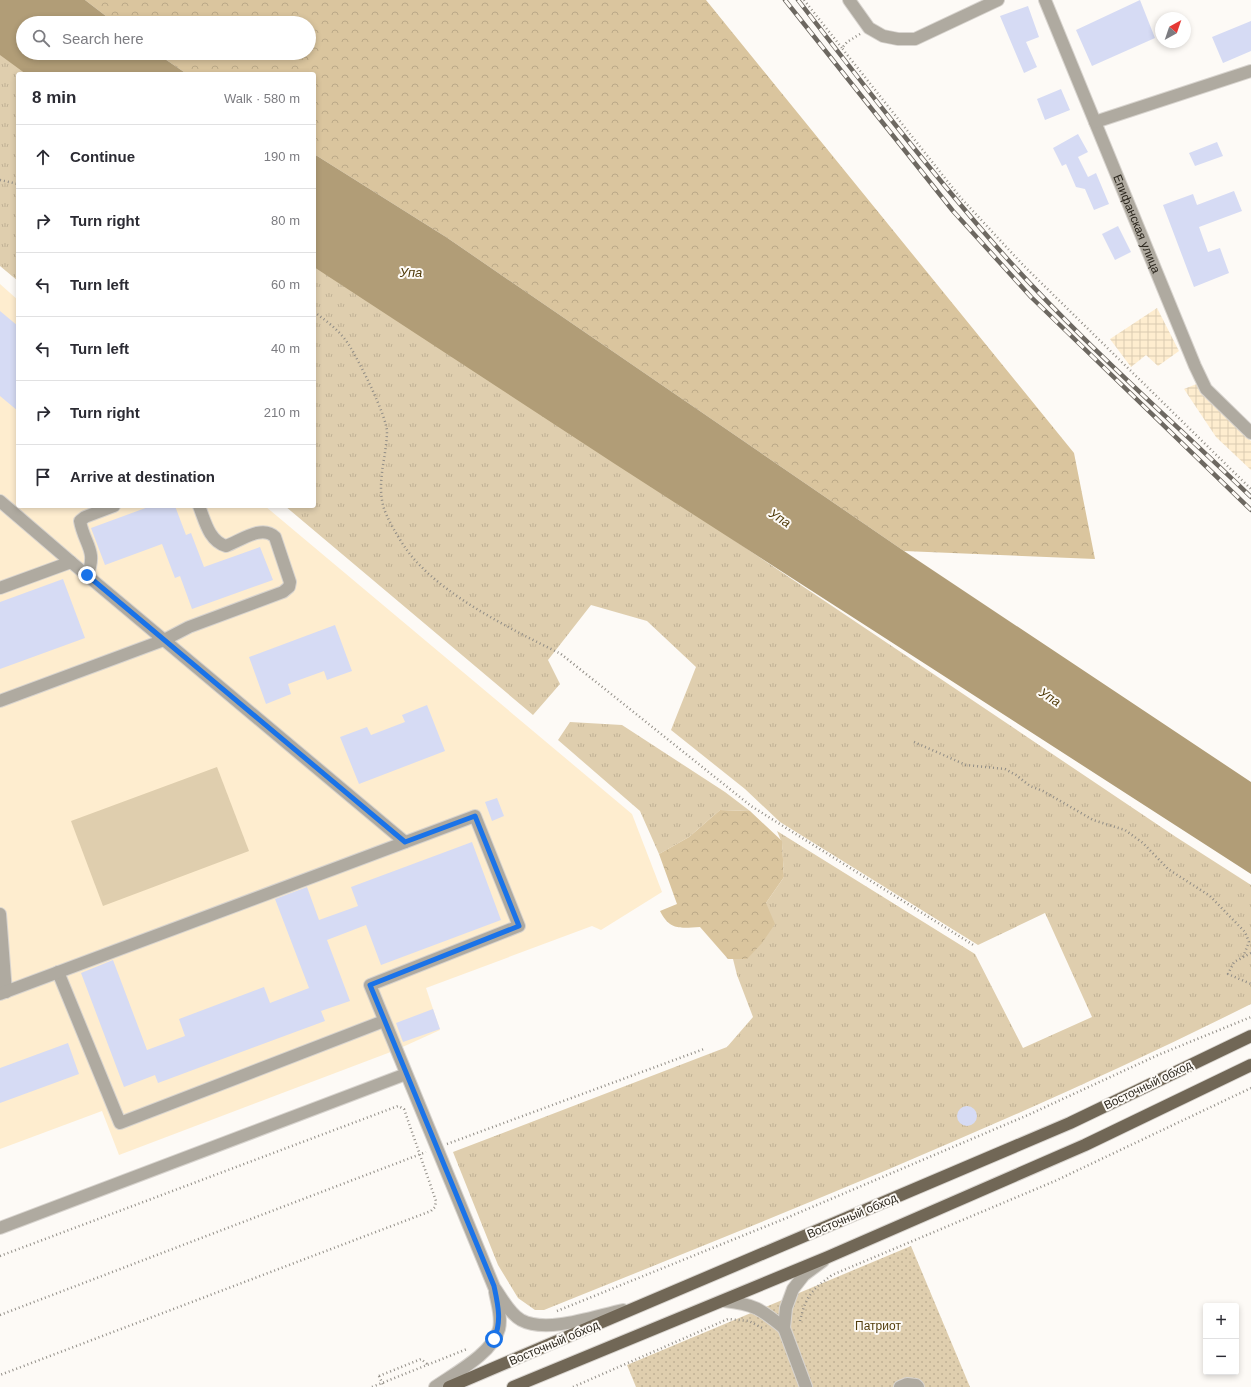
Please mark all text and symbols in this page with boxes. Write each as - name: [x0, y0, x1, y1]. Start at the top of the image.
- north arrow: [1155, 12, 1191, 48]
- search box: [16, 16, 316, 60]
- icon: search: [30, 27, 52, 49]
- text: Search here: [62, 30, 144, 47]
- text: 8 min: [32, 88, 76, 107]
- text: Walk · 580 m: [224, 91, 300, 106]
- icon: ahead: [32, 146, 54, 168]
- text: Continue: [70, 148, 135, 165]
- text: 190 m: [264, 149, 300, 164]
- street label: Епифанская улица: [1110, 172, 1163, 276]
- icon: right: [32, 210, 54, 232]
- text: Turn right: [70, 212, 140, 229]
- text: 80 m: [271, 213, 300, 228]
- water label: Упа: [399, 265, 422, 280]
- icon: left: [32, 274, 54, 296]
- text: Turn left: [70, 276, 129, 293]
- text: 60 m: [271, 277, 300, 292]
- icon: left: [32, 338, 54, 360]
- text: Turn left: [70, 340, 129, 357]
- text: 40 m: [271, 341, 300, 356]
- icon: right: [32, 402, 54, 424]
- text: Turn right: [70, 404, 140, 421]
- text: 210 m: [264, 405, 300, 420]
- icon: arrive: [32, 466, 54, 488]
- text: Arrive at destination: [70, 468, 215, 485]
- water label: Упа: [766, 505, 794, 530]
- route end: [78, 566, 96, 584]
- water label: Упа: [1036, 684, 1064, 709]
- street label: Восточный обход: [1102, 1058, 1194, 1112]
- street label: Восточный обход: [805, 1191, 899, 1241]
- map controls: [1203, 1303, 1239, 1375]
- button: +: [1203, 1303, 1239, 1339]
- street label: Восточный обход: [507, 1318, 601, 1368]
- park label: Патриот: [855, 1319, 901, 1333]
- route start: [485, 1330, 503, 1348]
- button: −: [1203, 1339, 1239, 1375]

